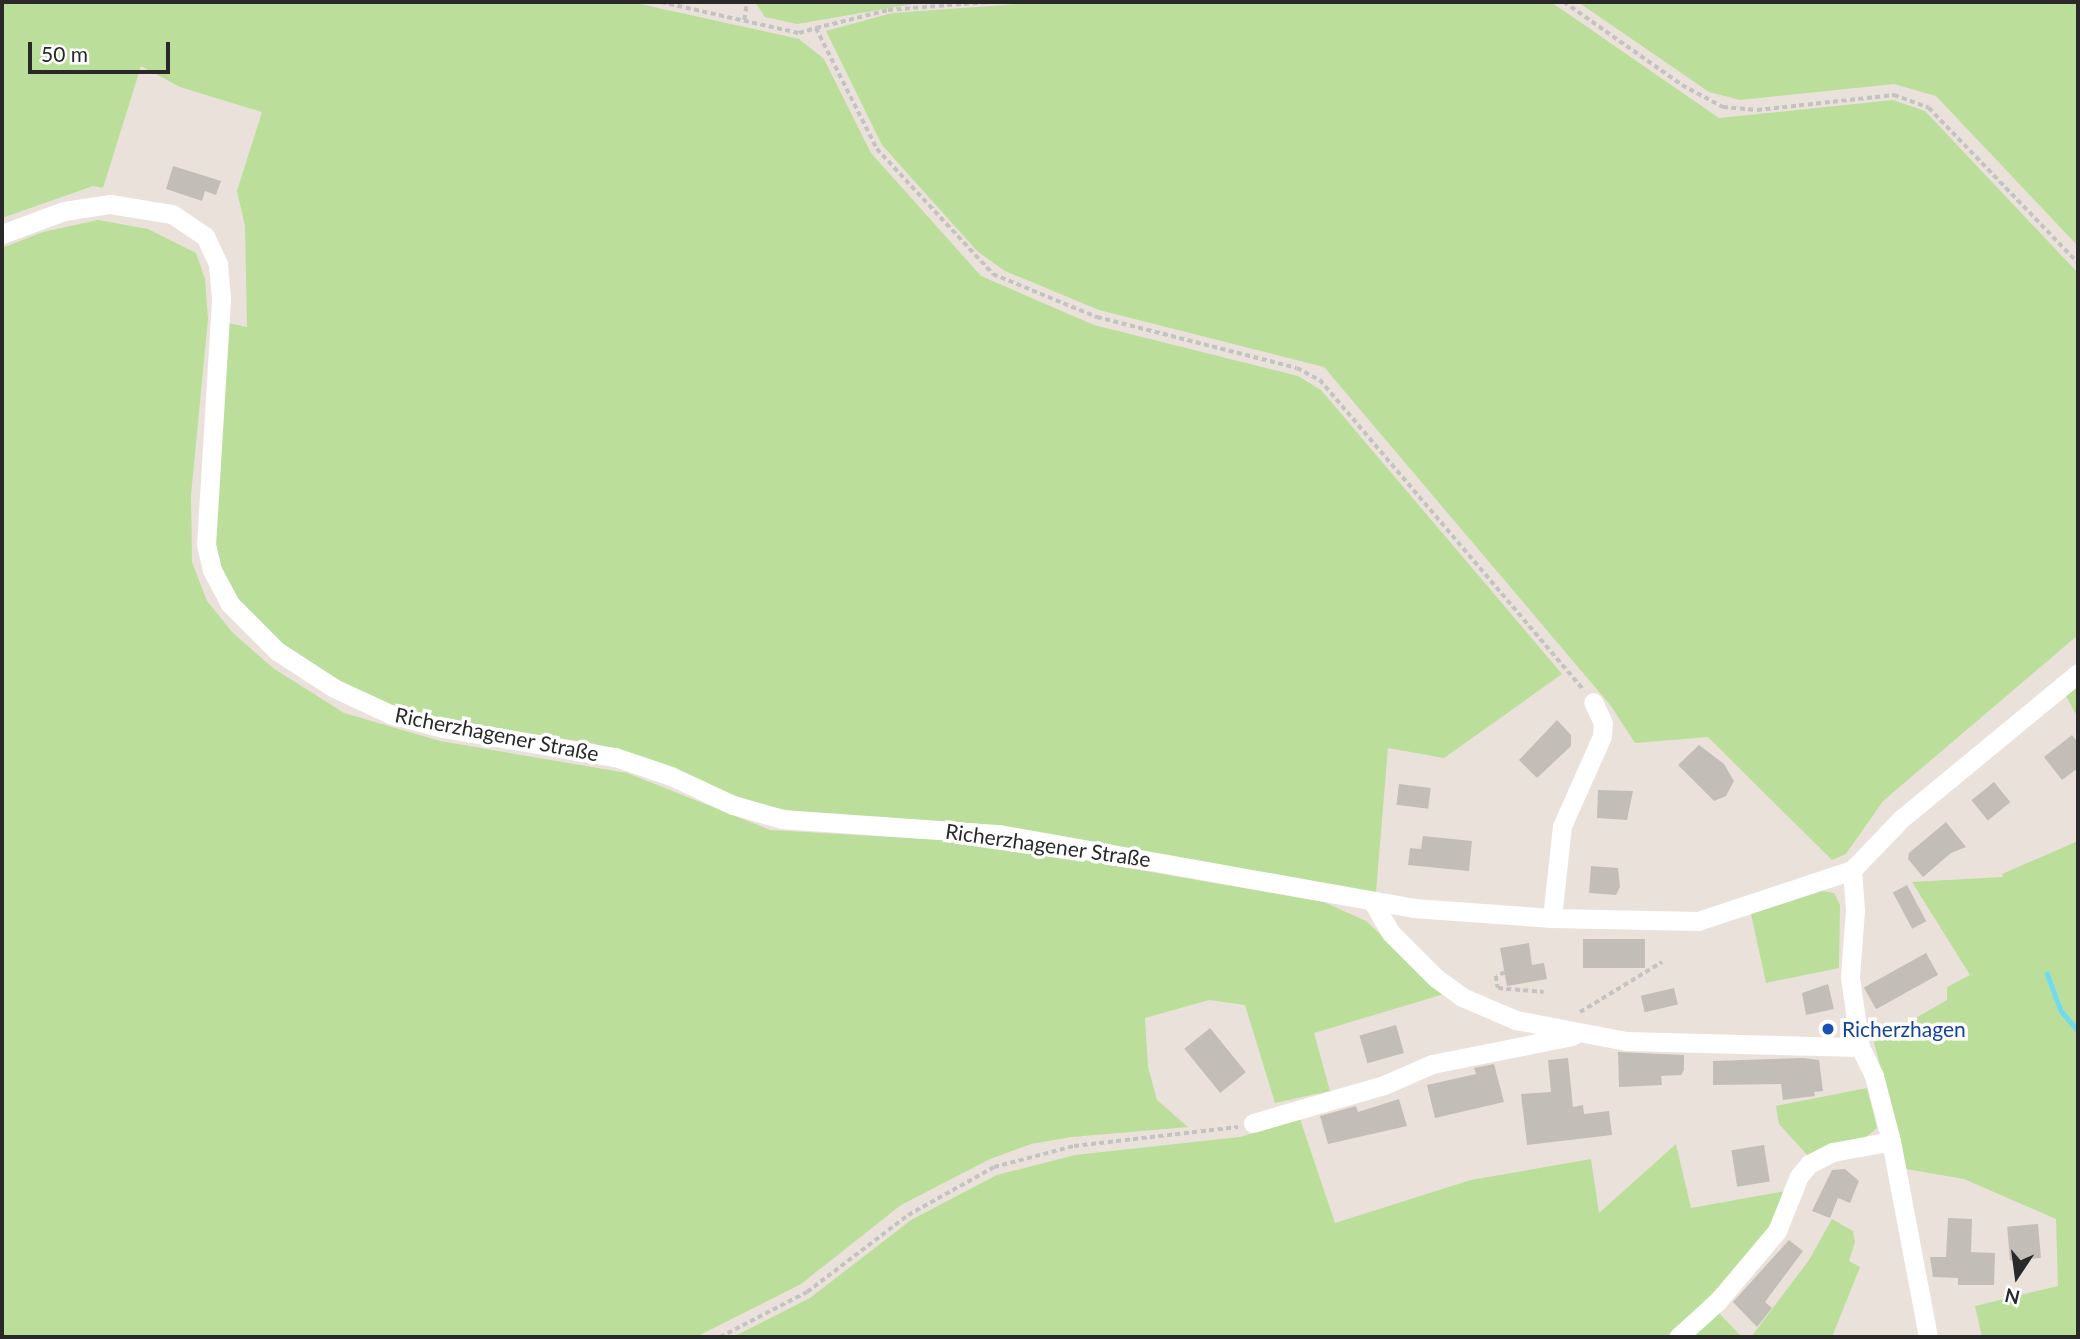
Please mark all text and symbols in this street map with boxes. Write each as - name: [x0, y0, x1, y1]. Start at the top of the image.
- scale bar: [32, 28, 173, 72]
- text: 50 m: [41, 41, 88, 66]
- street label: Richerzhagener Straße: [393, 702, 601, 766]
- street label: Richerzhagener Straße: [944, 818, 1152, 872]
- place label: Richerzhagen: [1842, 1016, 1966, 1042]
- marker: Richerzhagen: [1820, 1021, 1836, 1037]
- north arrow: [1982, 1241, 2052, 1311]
- text: N: [2002, 1284, 2022, 1310]

